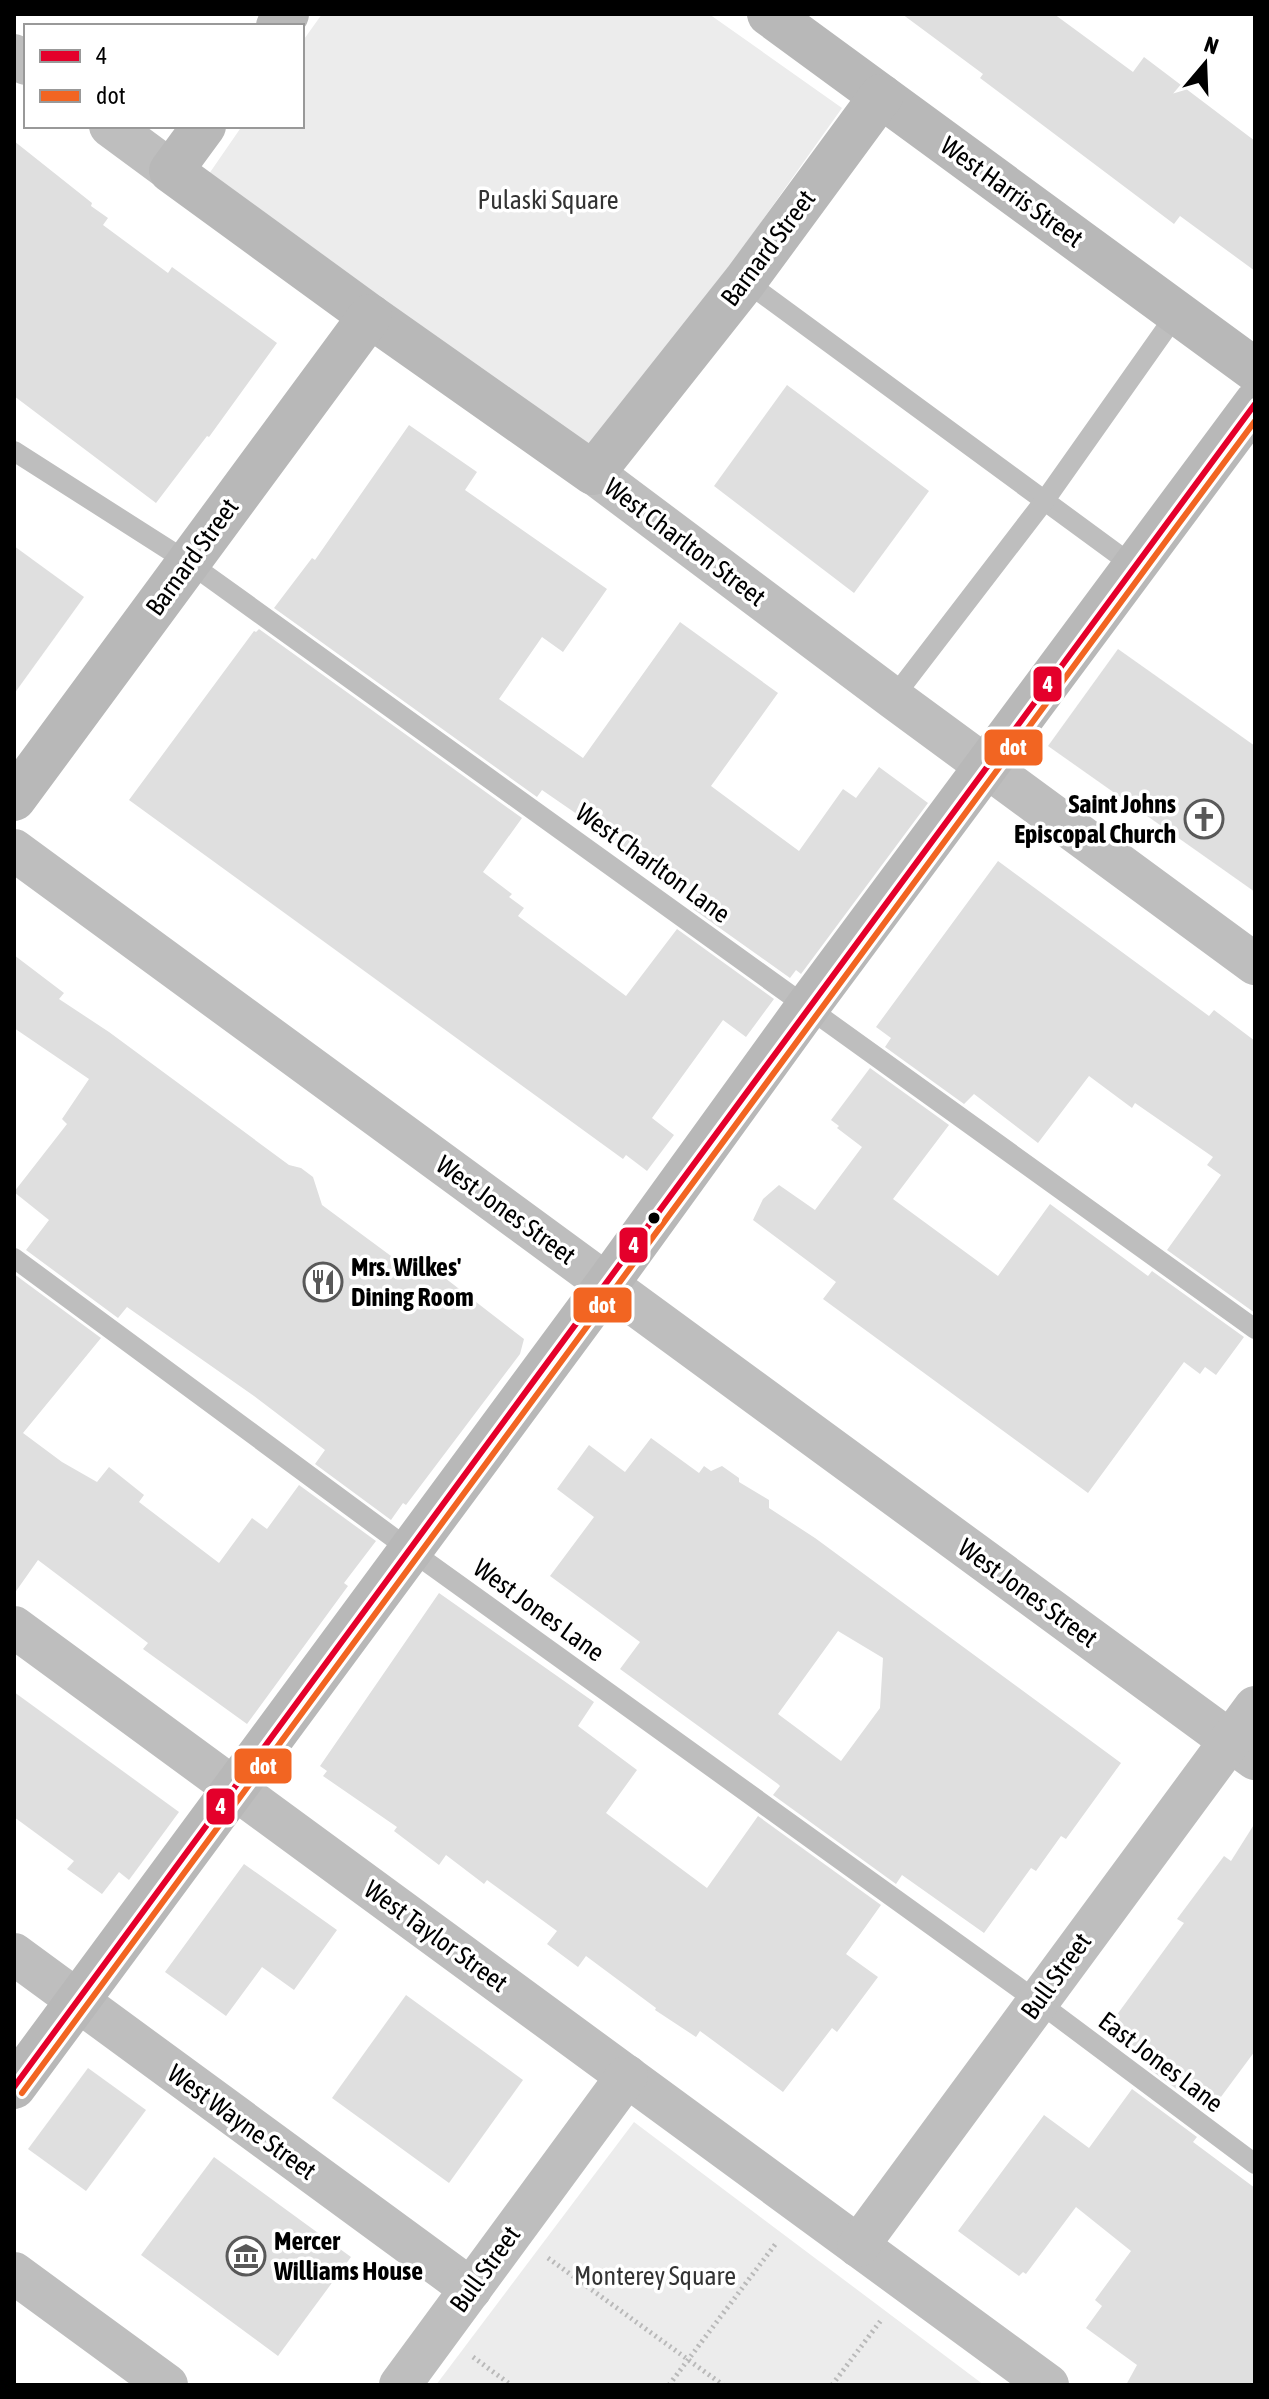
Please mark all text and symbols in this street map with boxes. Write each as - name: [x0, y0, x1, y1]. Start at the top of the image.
- legend: [24, 24, 304, 128]
- north arrow: [1165, 24, 1245, 104]
- text: N: [1201, 31, 1222, 59]
- text: 4: [96, 42, 107, 69]
- text: dot: [96, 82, 126, 109]
- street label: West Harris Street: [935, 130, 1089, 254]
- street label: Barnard Street: [715, 184, 821, 312]
- park label: Pulaski Square: [477, 185, 619, 215]
- street label: West Charlton Street: [599, 472, 771, 612]
- street label: Barnard Street: [139, 493, 245, 621]
- line badge: 4: [1032, 665, 1063, 703]
- text: 4: [1042, 671, 1053, 697]
- line badge: dot: [983, 728, 1044, 767]
- text: dot: [999, 734, 1027, 760]
- place label: Saint Johns Episcopal Church: [1014, 789, 1176, 849]
- street label: West Charlton Lane: [570, 797, 736, 929]
- church icon: Saint Johns Episcopal Church: [1183, 798, 1225, 840]
- street label: West Jones Street: [431, 1149, 581, 1271]
- unlabelled marker: [646, 1210, 662, 1226]
- line badge: 4: [618, 1226, 649, 1264]
- text: 4: [628, 1232, 639, 1258]
- place label: Mrs. Wilkes' Dining Room: [351, 1252, 474, 1312]
- restaurant icon: Mrs. Wilkes' Dining Room: [302, 1261, 344, 1303]
- line badge: dot: [572, 1286, 633, 1324]
- text: dot: [588, 1292, 616, 1318]
- street label: West Jones Street: [953, 1532, 1103, 1654]
- street label: West Jones Lane: [468, 1552, 610, 1668]
- line badge: dot: [233, 1747, 293, 1785]
- text: dot: [249, 1753, 277, 1779]
- line badge: 4: [205, 1787, 236, 1826]
- text: 4: [215, 1793, 226, 1819]
- street label: West Taylor Street: [359, 1874, 513, 1998]
- street label: Bull Street: [1015, 1927, 1097, 2025]
- street label: East Jones Lane: [1093, 2006, 1229, 2118]
- street label: West Wayne Street: [162, 2058, 322, 2186]
- street label: Bull Street: [444, 2220, 526, 2318]
- place label: Mercer Williams House: [273, 2226, 423, 2286]
- museum icon: Mercer Williams House: [225, 2235, 267, 2277]
- park label: Monterey Square: [574, 2261, 736, 2291]

